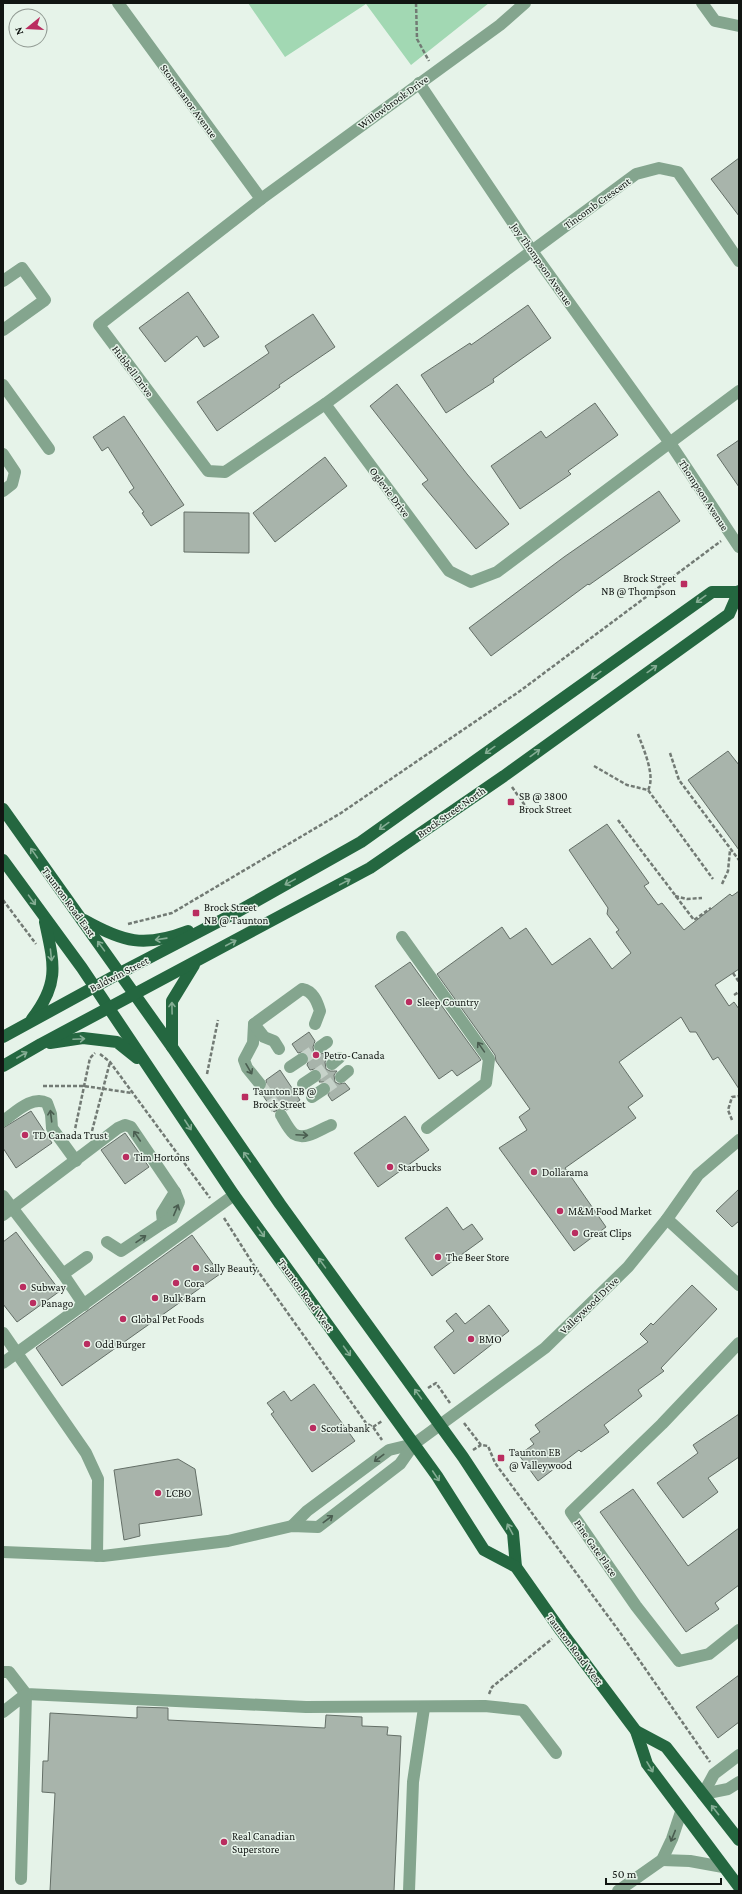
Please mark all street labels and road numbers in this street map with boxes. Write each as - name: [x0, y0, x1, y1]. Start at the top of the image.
- street label: Stonemanor Avenue: [158, 62, 220, 140]
- street label: Willowbrook Drive: [356, 72, 430, 131]
- street label: Tincomb Crescent: [561, 175, 633, 231]
- street label: Joy Thompson Avenue: [508, 220, 575, 308]
- street label: Hubbell Drive: [110, 343, 156, 399]
- street label: Thompson Avenue: [676, 457, 731, 533]
- street label: Oglevie Drive: [367, 465, 413, 520]
- street label: Brock Street North: [414, 784, 488, 840]
- street label: Taunton Road East: [40, 865, 98, 939]
- street label: Baldwin Street: [88, 954, 151, 994]
- street label: Taunton Road West: [276, 1257, 336, 1334]
- street label: Valleywood Drive: [557, 1274, 622, 1337]
- street label: Pine Gate Place: [572, 1517, 620, 1579]
- street label: Taunton Road West: [544, 1611, 606, 1687]

